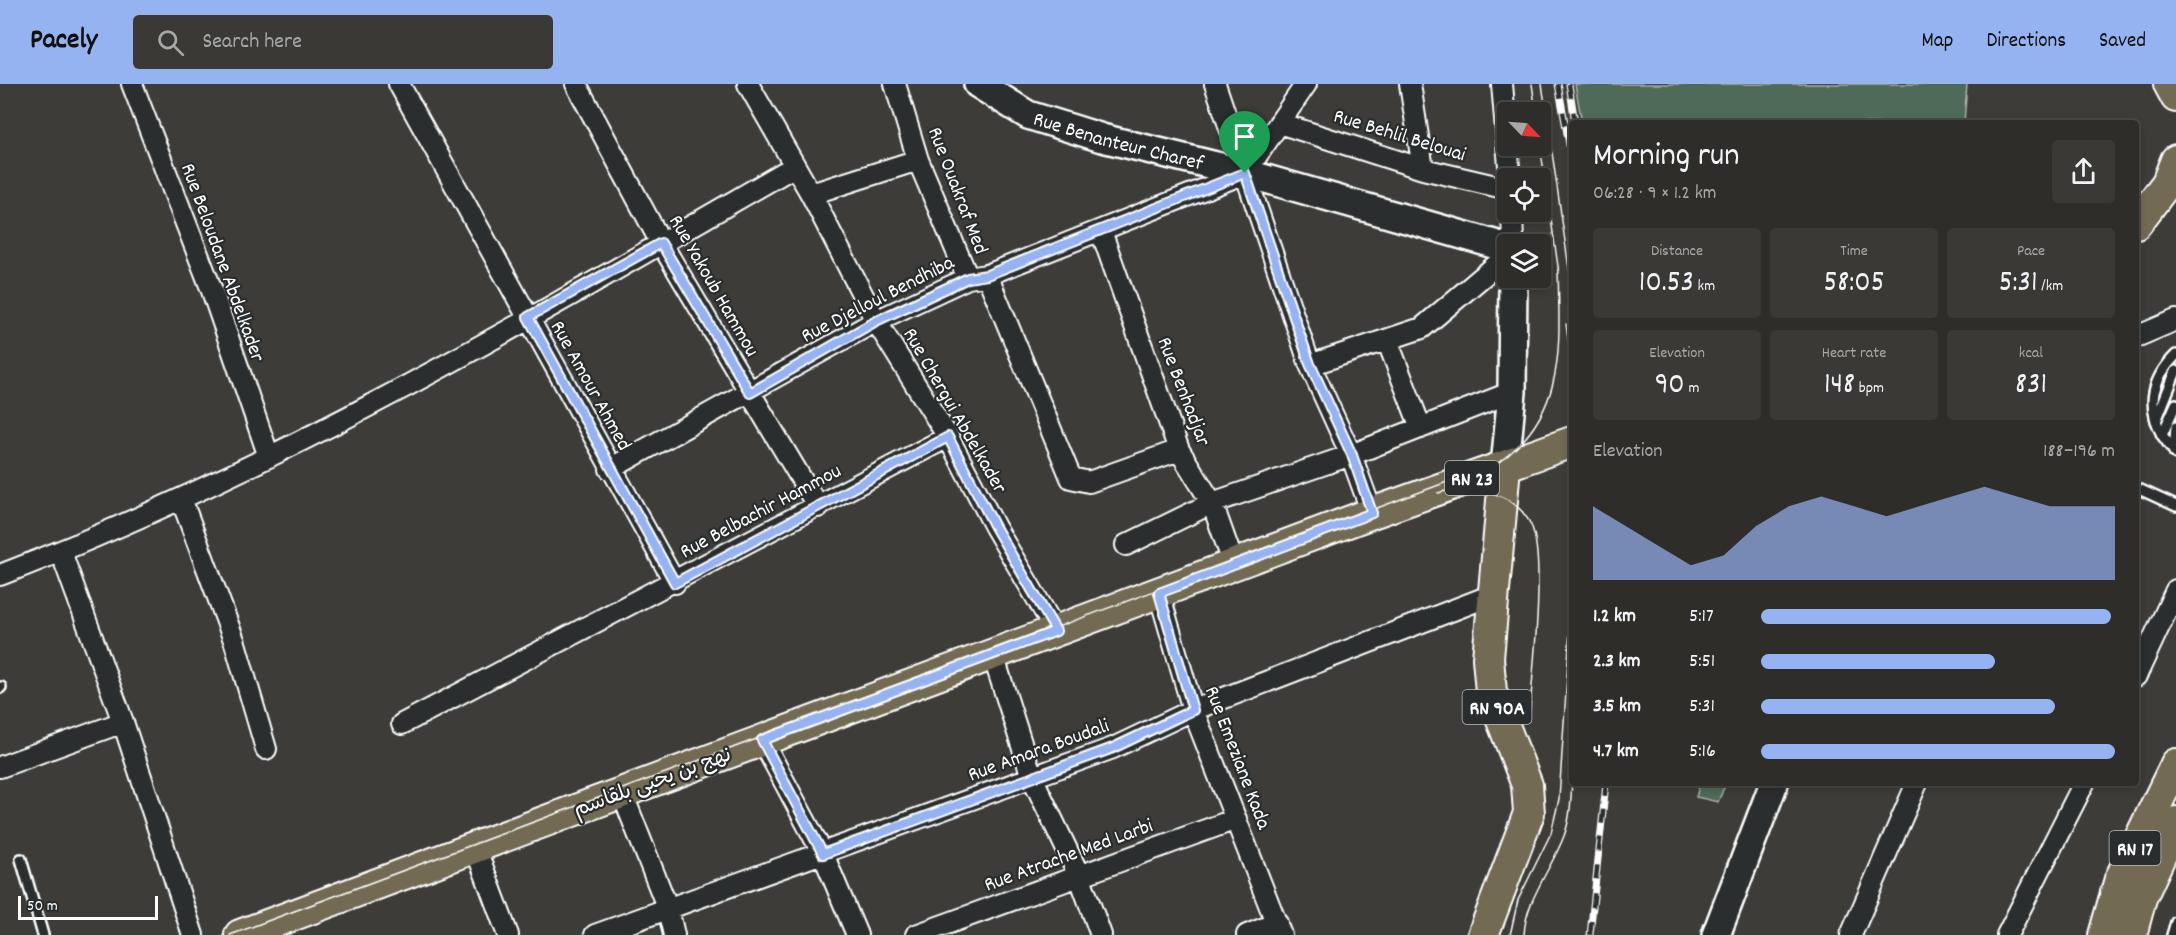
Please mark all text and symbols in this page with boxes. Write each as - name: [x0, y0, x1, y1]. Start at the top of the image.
- search box: [133, 15, 553, 69]
- text: Pacely: [30, 22, 97, 62]
- icon: search: [154, 26, 187, 59]
- text: Search here: [202, 27, 302, 58]
- text: Map: [1922, 27, 1953, 57]
- text: Directions: [1986, 27, 2066, 57]
- text: Saved: [2099, 27, 2146, 57]
- street label: Rue Behlil Belouai: [1329, 102, 1469, 171]
- north arrow: [1497, 102, 1551, 156]
- map controls: [1497, 102, 1551, 288]
- street label: Rue Benanteur Charef: [1029, 106, 1207, 180]
- pin: [1219, 111, 1270, 173]
- icon: arrive: [1228, 120, 1261, 153]
- street label: Rue Ouakraf Med: [918, 123, 994, 259]
- text: Morning run: [1593, 134, 1740, 181]
- button: share: [2052, 140, 2115, 203]
- street label: Rue Beloudane Abdelkader: [171, 160, 271, 367]
- button: locate: [1497, 168, 1551, 222]
- text: 06:28 · 9 × 1.2 km: [1593, 180, 1717, 208]
- street label: Rue Yakoub Hammou: [660, 210, 765, 363]
- button: layers: [1497, 234, 1551, 288]
- text: Distance: [1651, 240, 1703, 263]
- text: Time: [1840, 240, 1868, 263]
- text: Pace: [2017, 240, 2045, 263]
- street label: Rue Djelloul Bendhiba: [797, 249, 961, 352]
- text: 10.53: [1639, 263, 1694, 306]
- text: 58:05: [1823, 263, 1885, 306]
- text: 5:31: [1999, 263, 2037, 306]
- text: km: [1694, 275, 1715, 298]
- text: /km: [2037, 275, 2063, 298]
- street label: Rue Amour Ahmed: [541, 316, 638, 457]
- street label: Rue Chergui Abdelkader: [894, 323, 1013, 500]
- street label: Rue Benhadjar: [1148, 333, 1217, 451]
- text: Elevation: [1649, 342, 1705, 365]
- text: Heart rate: [1822, 342, 1886, 365]
- text: kcal: [2019, 342, 2043, 365]
- text: 90: [1655, 365, 1685, 408]
- text: 148: [1824, 365, 1855, 408]
- text: 831: [2015, 365, 2047, 408]
- text: m: [1685, 377, 1699, 400]
- text: bpm: [1855, 377, 1884, 400]
- text: Elevation: [1593, 438, 1663, 466]
- text: 188–196 m: [2043, 438, 2115, 466]
- street label: Rue Belbachir Hammou: [675, 457, 847, 568]
- road number: RN 23: [1445, 461, 1499, 495]
- text: 1.2 km: [1593, 603, 1636, 631]
- text: 5:17: [1689, 603, 1714, 631]
- text: 2.3 km: [1593, 648, 1640, 676]
- text: 5:51: [1689, 648, 1715, 676]
- street label: Rue Emeziane Kada: [1195, 682, 1278, 835]
- road number: RN 90A: [1462, 690, 1532, 724]
- text: 3.5 km: [1593, 693, 1641, 721]
- text: 5:31: [1689, 693, 1715, 721]
- street label: Rue Amara Boudali: [964, 712, 1114, 791]
- text: 4.7 km: [1593, 738, 1639, 766]
- text: 5:16: [1689, 738, 1716, 766]
- street label: نهج بن يحيى بلقاسم: [570, 741, 736, 826]
- street label: Rue Atrache Med Larbi: [980, 812, 1158, 901]
- road number: RN 17: [2110, 831, 2160, 865]
- scale bar: [18, 893, 158, 920]
- text: 50 m: [27, 895, 58, 918]

